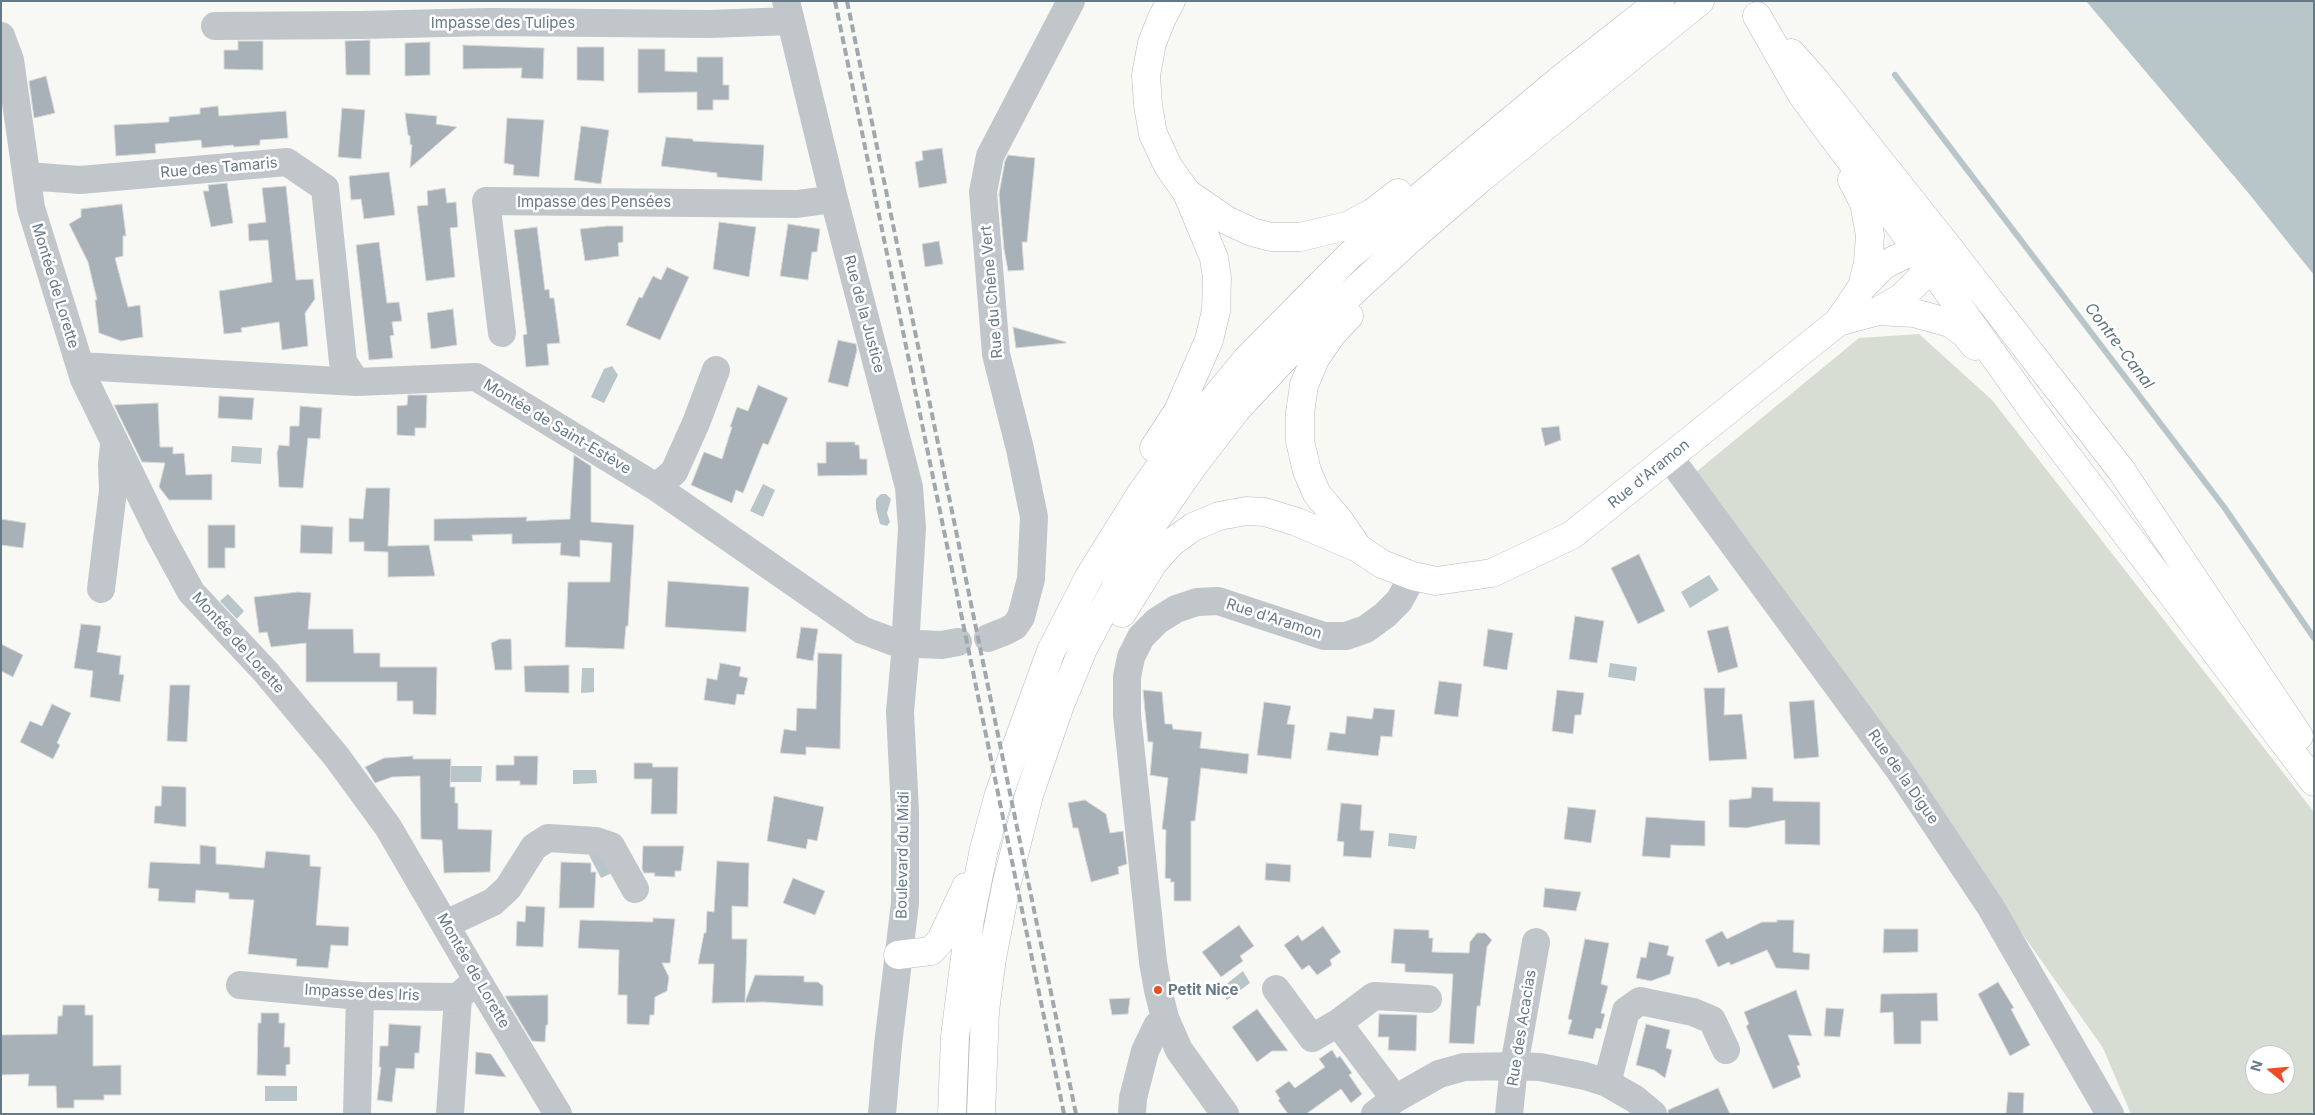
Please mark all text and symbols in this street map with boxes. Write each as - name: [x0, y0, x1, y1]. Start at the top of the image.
- street label: Impasse des Tulipes: [431, 14, 575, 32]
- street label: Rue des Tamaris: [160, 154, 278, 182]
- street label: Impasse des Pensées: [517, 193, 671, 211]
- street label: Montée de Lorette: [27, 221, 83, 351]
- street label: Rue du Chêne Vert: [977, 225, 1007, 359]
- street label: Rue de la Justice: [840, 253, 888, 375]
- water label: Contre-Canal: [2080, 299, 2158, 393]
- street label: Montée de Saint-Estève: [480, 376, 634, 478]
- street label: Rue d'Aramon: [1605, 436, 1693, 512]
- street label: Montée de Lorette: [188, 589, 288, 697]
- street label: Rue d'Aramon: [1224, 595, 1324, 643]
- street label: Rue de la Digue: [1864, 726, 1942, 828]
- street label: Boulevard du Midi: [893, 791, 913, 919]
- street label: Montée de Lorette: [433, 910, 513, 1032]
- street label: Rue des Acacias: [1504, 969, 1540, 1087]
- street label: Impasse des Iris: [304, 981, 420, 1005]
- place label: Petit Nice: [1168, 981, 1238, 999]
- marker: Petit Nice: [1152, 984, 1164, 996]
- north arrow: [2245, 1045, 2295, 1095]
- text: N: [2246, 1058, 2266, 1073]

